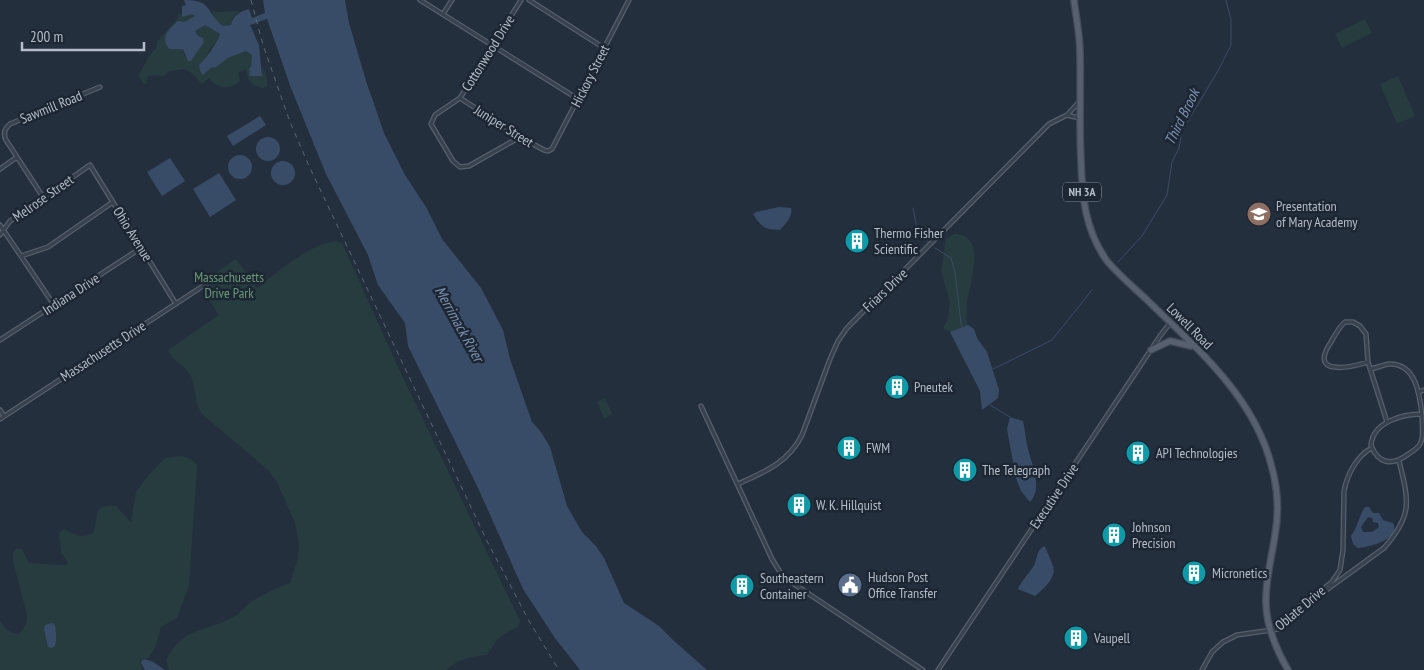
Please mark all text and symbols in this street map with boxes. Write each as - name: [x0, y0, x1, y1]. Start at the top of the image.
- street label: Cottonwood Drive: [457, 11, 519, 94]
- scale bar: [22, 20, 145, 52]
- text: 200 m: [30, 27, 63, 46]
- street label: Hickory Street: [567, 42, 613, 110]
- water label: Third Brook: [1160, 84, 1204, 148]
- street label: Sawmill Road: [17, 86, 85, 128]
- street label: Juniper Street: [470, 100, 537, 151]
- street label: Melrose Street: [9, 170, 77, 226]
- road number: NH 3A: [1063, 182, 1101, 202]
- place label: Presentation of Mary Academy: [1276, 197, 1358, 231]
- school or university icon: Presentation of Mary Academy: [1246, 201, 1272, 227]
- street label: Ohio Avenue: [109, 203, 157, 265]
- place label: Thermo Fisher Scientific: [874, 224, 944, 258]
- building icon: Thermo Fisher Scientific: [844, 228, 870, 254]
- street label: Friars Drive: [859, 264, 911, 316]
- park label: Massachusetts Drive Park: [194, 268, 264, 302]
- street label: Indiana Drive: [39, 269, 103, 319]
- water label: Merrimack River: [431, 283, 489, 367]
- street label: Lowell Road: [1163, 299, 1217, 353]
- street label: Massachusetts Drive: [57, 317, 149, 385]
- building icon: Pneutek: [884, 374, 910, 400]
- place label: Pneutek: [914, 378, 953, 396]
- building icon: FWM: [836, 435, 862, 461]
- place label: FWM: [866, 439, 890, 457]
- building icon: API Technologies: [1125, 440, 1151, 466]
- place label: API Technologies: [1156, 444, 1238, 462]
- building icon: The Telegraph: [952, 457, 978, 483]
- street label: Executive Drive: [1026, 460, 1082, 532]
- place label: The Telegraph: [982, 461, 1050, 479]
- building icon: W. K. Hillquist: [786, 492, 812, 518]
- place label: W. K. Hillquist: [816, 496, 881, 514]
- place label: Johnson Precision: [1131, 518, 1175, 552]
- building icon: Johnson Precision: [1101, 522, 1127, 548]
- building icon: Micronetics: [1181, 560, 1207, 586]
- place label: Micronetics: [1212, 564, 1268, 582]
- place label: Hudson Post Office Transfer: [868, 568, 937, 602]
- place label: Southeastern Container: [760, 569, 824, 603]
- public building icon: Hudson Post Office Transfer: [837, 572, 863, 598]
- building icon: Southeastern Container: [729, 573, 755, 599]
- street label: Oblate Drive: [1271, 582, 1329, 634]
- building icon: Vaupell: [1063, 625, 1089, 651]
- place label: Vaupell: [1093, 629, 1131, 647]

